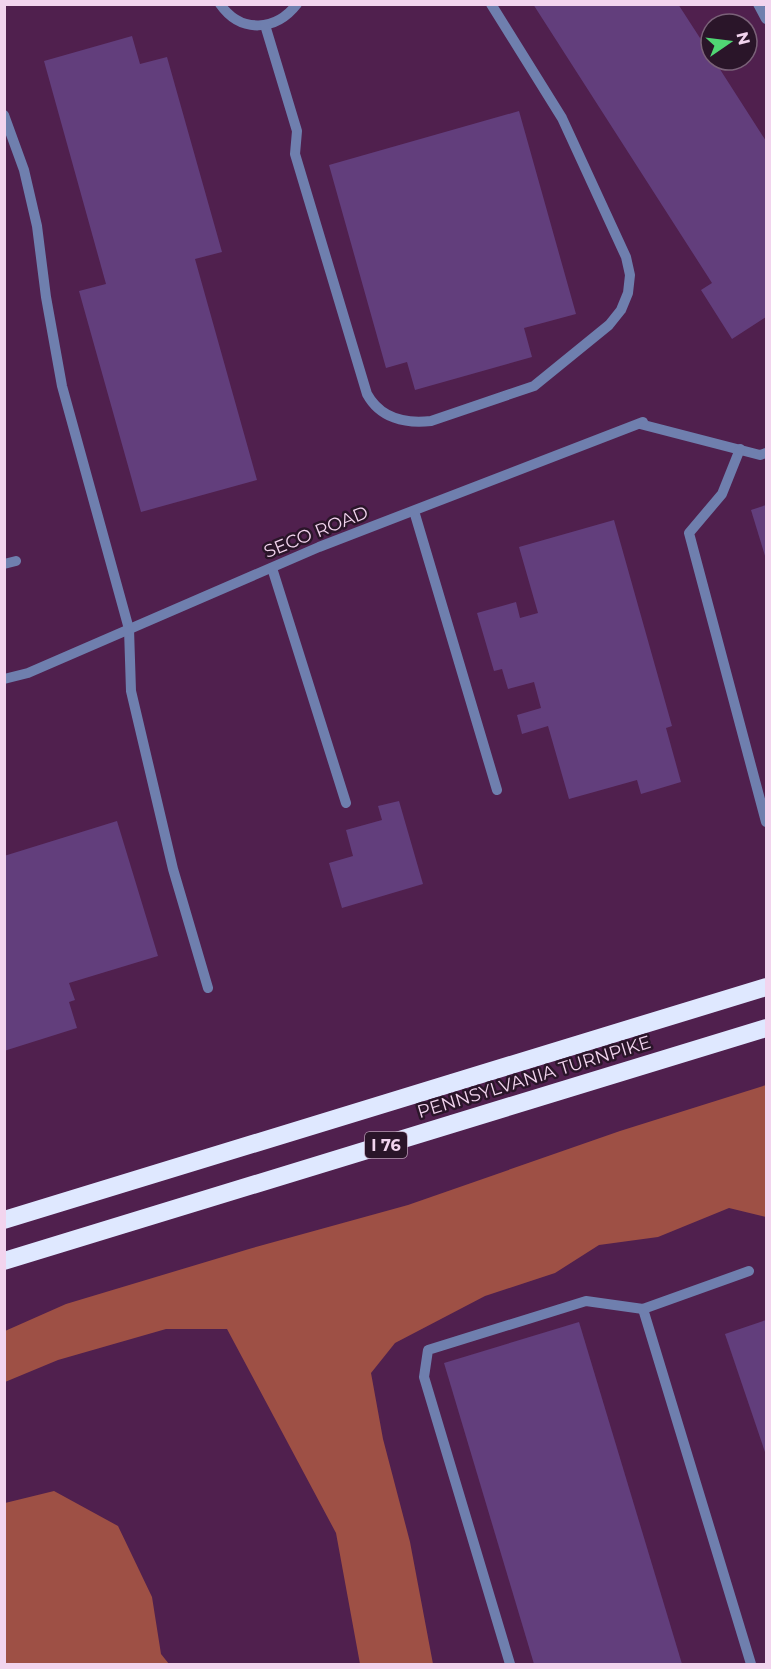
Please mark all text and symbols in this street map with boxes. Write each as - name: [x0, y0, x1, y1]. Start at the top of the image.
- north arrow: [699, 12, 759, 72]
- text: N: [732, 30, 754, 47]
- street label: SECO ROAD: [261, 501, 371, 563]
- street label: PENNSYLVANIA TURNPIKE: [415, 1031, 653, 1123]
- road number: I 76: [365, 1132, 407, 1158]

